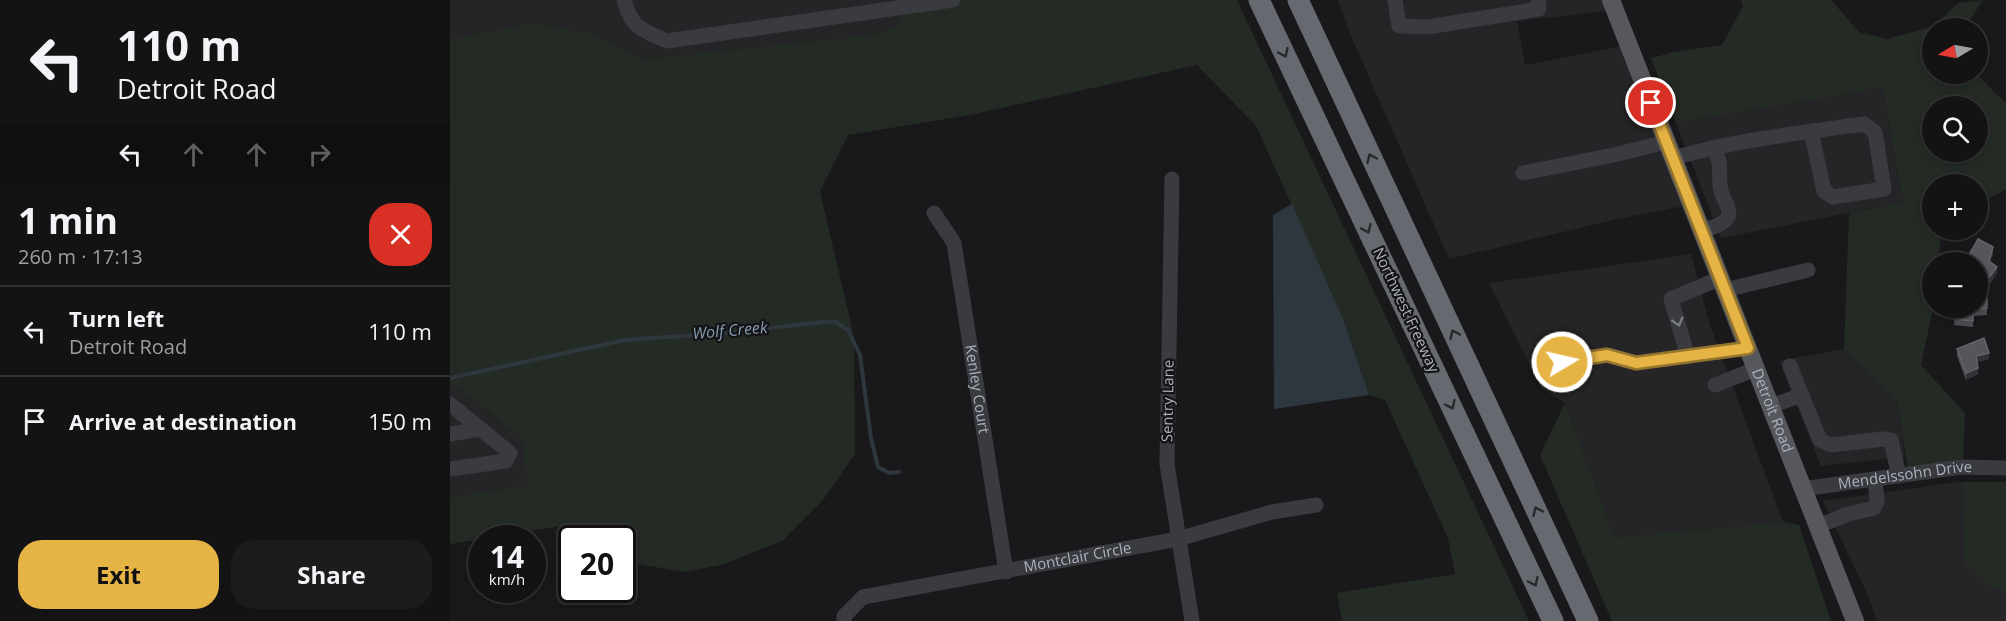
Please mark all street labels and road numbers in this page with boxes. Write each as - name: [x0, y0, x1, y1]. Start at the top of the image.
- street label: Northwest Freeway: [1369, 244, 1445, 376]
- street label: Kenley Court: [961, 343, 995, 435]
- street label: Sentry Lane: [1156, 360, 1178, 442]
- street label: Detroit Road: [1748, 365, 1799, 455]
- street label: Mendelssohn Drive: [1837, 456, 1972, 493]
- street label: Montclair Circle: [1022, 537, 1133, 576]

